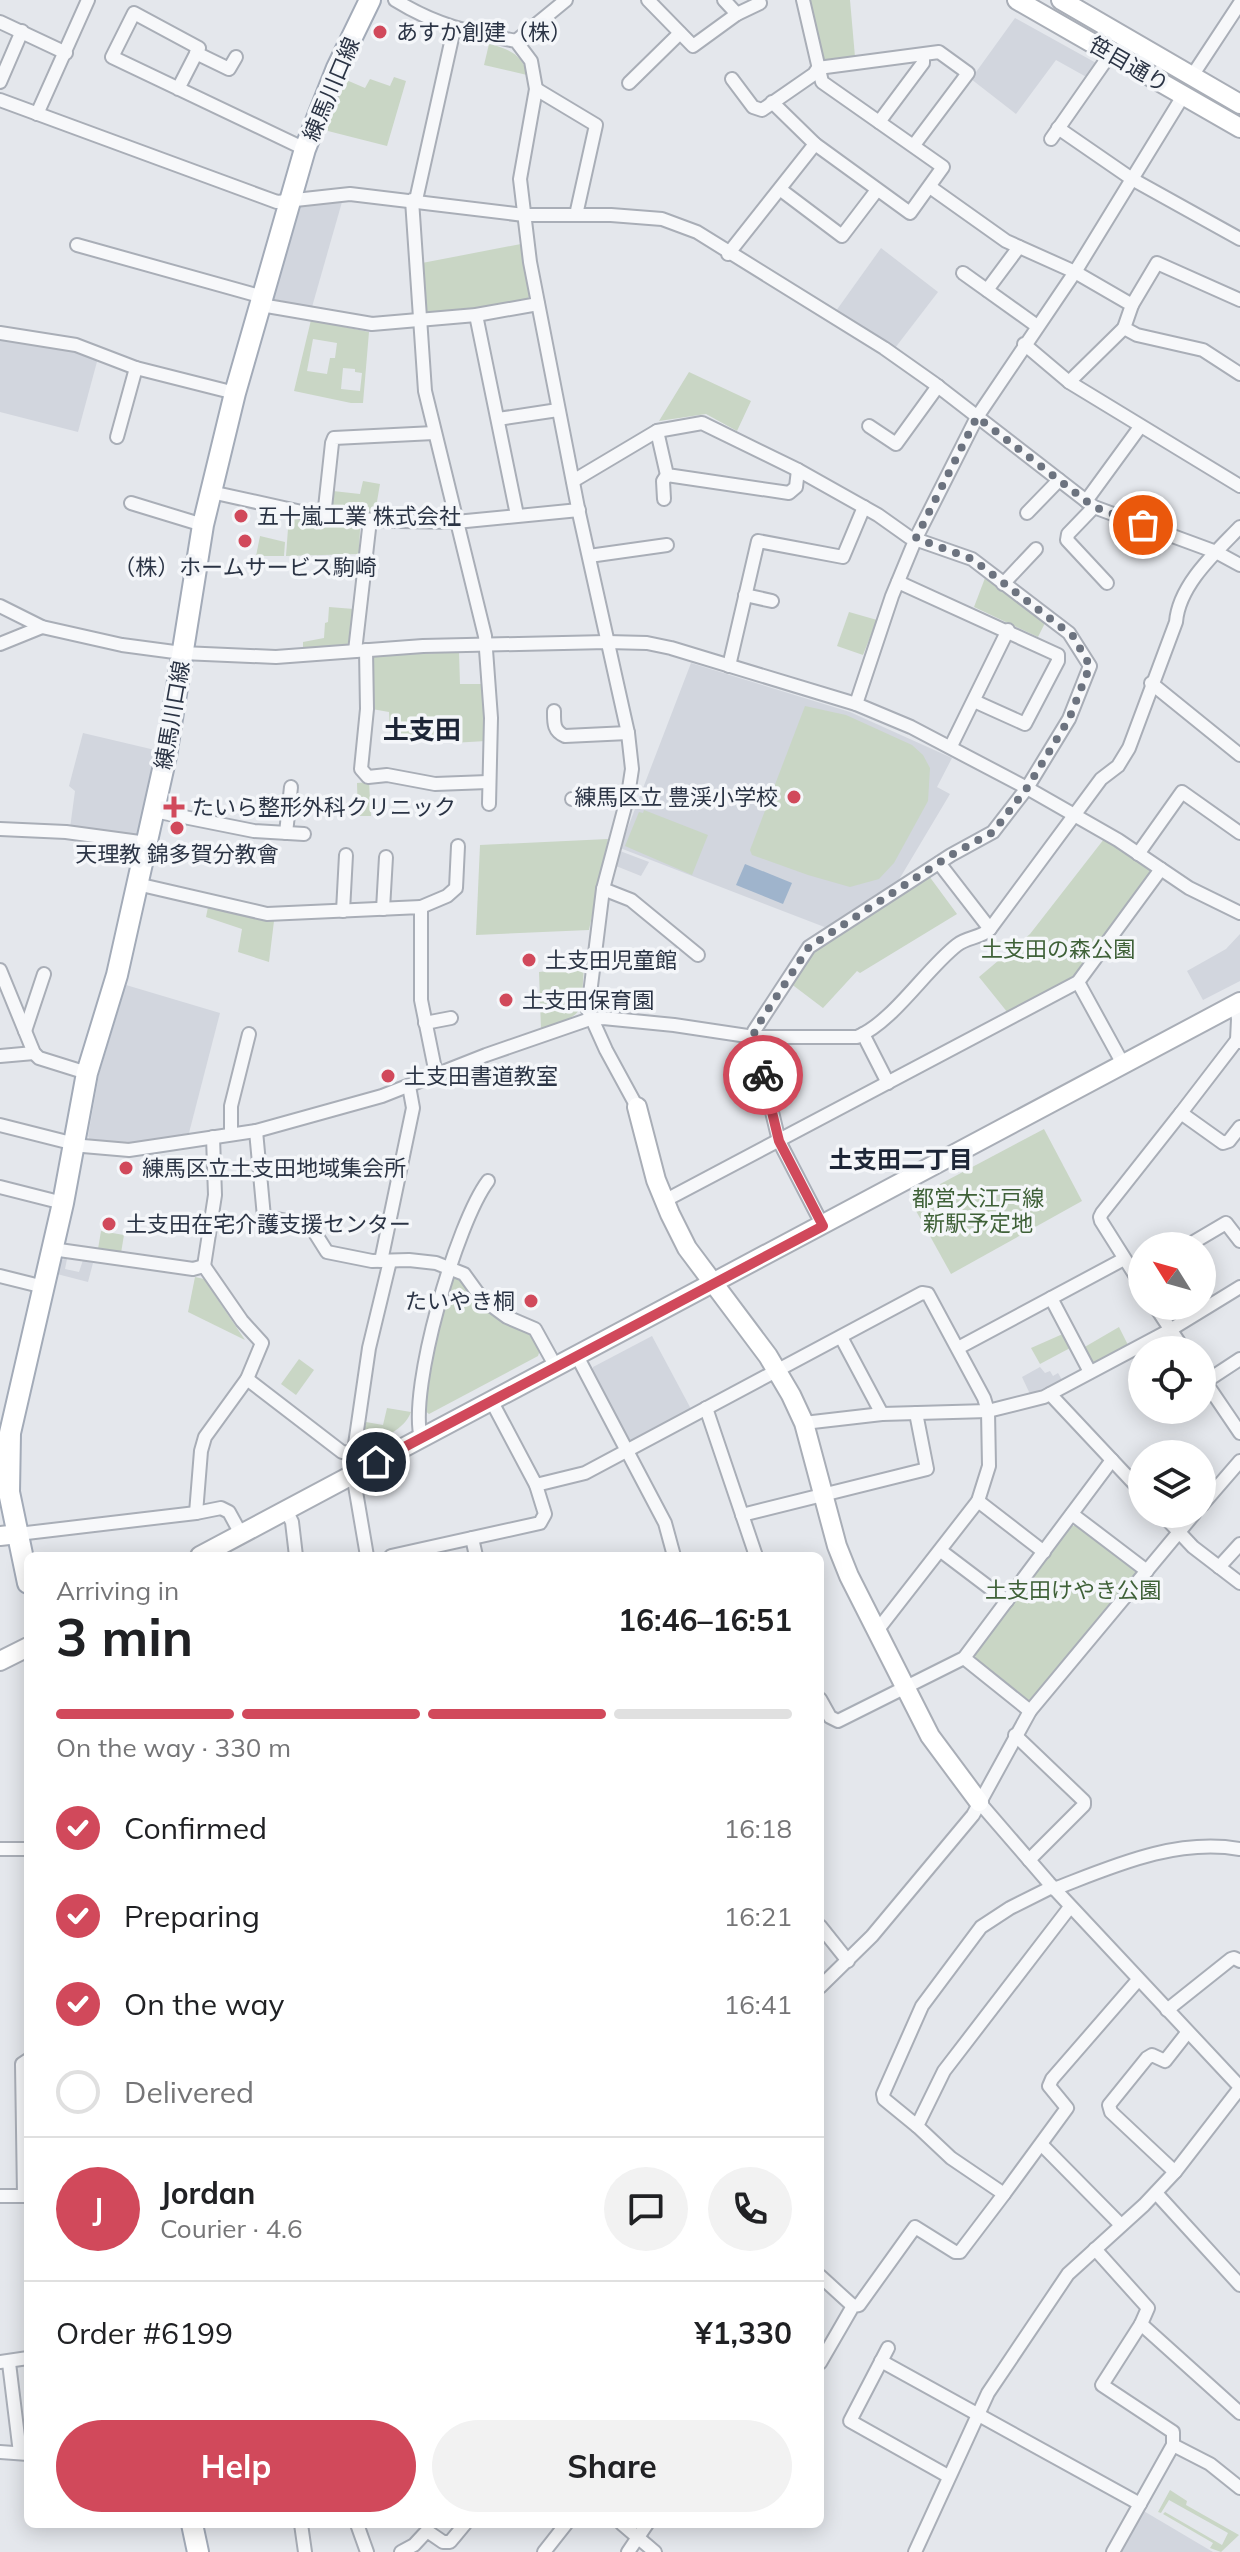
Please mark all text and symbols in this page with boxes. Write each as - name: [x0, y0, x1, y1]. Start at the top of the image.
- place label: あすか創建（株）: [396, 18, 572, 46]
- marker: あすか創建（株）: [371, 23, 389, 41]
- street label: 笹目通り: [1084, 30, 1174, 98]
- street label: 練馬川口線: [297, 33, 365, 145]
- pin: [1109, 491, 1177, 559]
- place label: 五十嵐工業 株式会社: [257, 502, 461, 530]
- icon: bag: [1121, 503, 1165, 547]
- marker: 五十嵐工業 株式会社: [232, 507, 250, 525]
- marker: （株）ホームサービス駒崎: [236, 532, 254, 550]
- place label: （株）ホームサービス駒崎: [113, 553, 377, 581]
- street label: 練馬川口線: [149, 658, 195, 772]
- district label: 土支田: [383, 713, 461, 746]
- place label: 練馬区立 豊渓小学校: [574, 783, 778, 811]
- marker: 練馬区立 豊渓小学校: [785, 788, 803, 806]
- place label: たいら整形外科クリニック: [192, 793, 456, 821]
- marker: たいら整形外科クリニック: [163, 796, 185, 818]
- marker: 天理教 錦多賀分教會: [168, 819, 186, 837]
- place label: 天理教 錦多賀分教會: [75, 840, 279, 868]
- park label: 土支田の森公園: [981, 935, 1135, 963]
- place label: 土支田児童館: [545, 946, 677, 974]
- marker: 土支田児童館: [520, 951, 538, 969]
- place label: 土支田保育園: [522, 986, 654, 1014]
- marker: 土支田保育園: [497, 991, 515, 1009]
- courier: [723, 1035, 803, 1115]
- icon: bike: [741, 1053, 785, 1097]
- place label: 土支田書道教室: [404, 1062, 558, 1090]
- marker: 土支田書道教室: [379, 1067, 397, 1085]
- district label: 土支田二丁目: [829, 1144, 973, 1174]
- place label: 練馬区立土支田地域集会所: [142, 1154, 406, 1182]
- marker: 練馬区立土支田地域集会所: [117, 1159, 135, 1177]
- park label: 都営大江戸線 新駅予定地: [912, 1184, 1044, 1237]
- place label: 土支田在宅介護支援センター: [125, 1210, 411, 1238]
- marker: 土支田在宅介護支援センター: [100, 1215, 118, 1233]
- north arrow: [1128, 1232, 1216, 1320]
- map controls: [1128, 1232, 1216, 1528]
- place label: たいやき桐: [405, 1287, 515, 1315]
- marker: たいやき桐: [522, 1292, 540, 1310]
- button: locate: [1128, 1336, 1216, 1424]
- pin: [342, 1428, 410, 1496]
- icon: home: [354, 1440, 398, 1484]
- button: layers: [1128, 1440, 1216, 1528]
- text: Arriving in: [56, 1574, 179, 1607]
- park label: 土支田けやき公園: [985, 1576, 1161, 1604]
- text: 16:46–16:51: [618, 1601, 792, 1639]
- text: 3 min: [56, 1604, 193, 1669]
- text: On the way · 330 m: [56, 1731, 291, 1764]
- icon: check: [56, 1806, 100, 1850]
- text: Confirmed: [124, 1809, 267, 1847]
- text: 16:18: [724, 1812, 792, 1845]
- icon: check: [56, 1894, 100, 1938]
- text: Preparing: [124, 1897, 260, 1935]
- text: 16:21: [724, 1900, 792, 1933]
- icon: check: [56, 1982, 100, 2026]
- text: On the way: [124, 1985, 284, 2023]
- text: 16:41: [724, 1988, 792, 2021]
- text: Delivered: [124, 2073, 254, 2111]
- button: chat: [604, 2167, 688, 2251]
- button: phone: [708, 2167, 792, 2251]
- text: Jordan: [160, 2174, 255, 2212]
- text: J: [93, 2190, 103, 2228]
- text: Courier · 4.6: [160, 2212, 303, 2245]
- text: Order #6199: [56, 2314, 233, 2352]
- text: ¥1,330: [695, 2314, 792, 2352]
- button: Help: [56, 2420, 416, 2512]
- button: Share: [432, 2420, 792, 2512]

